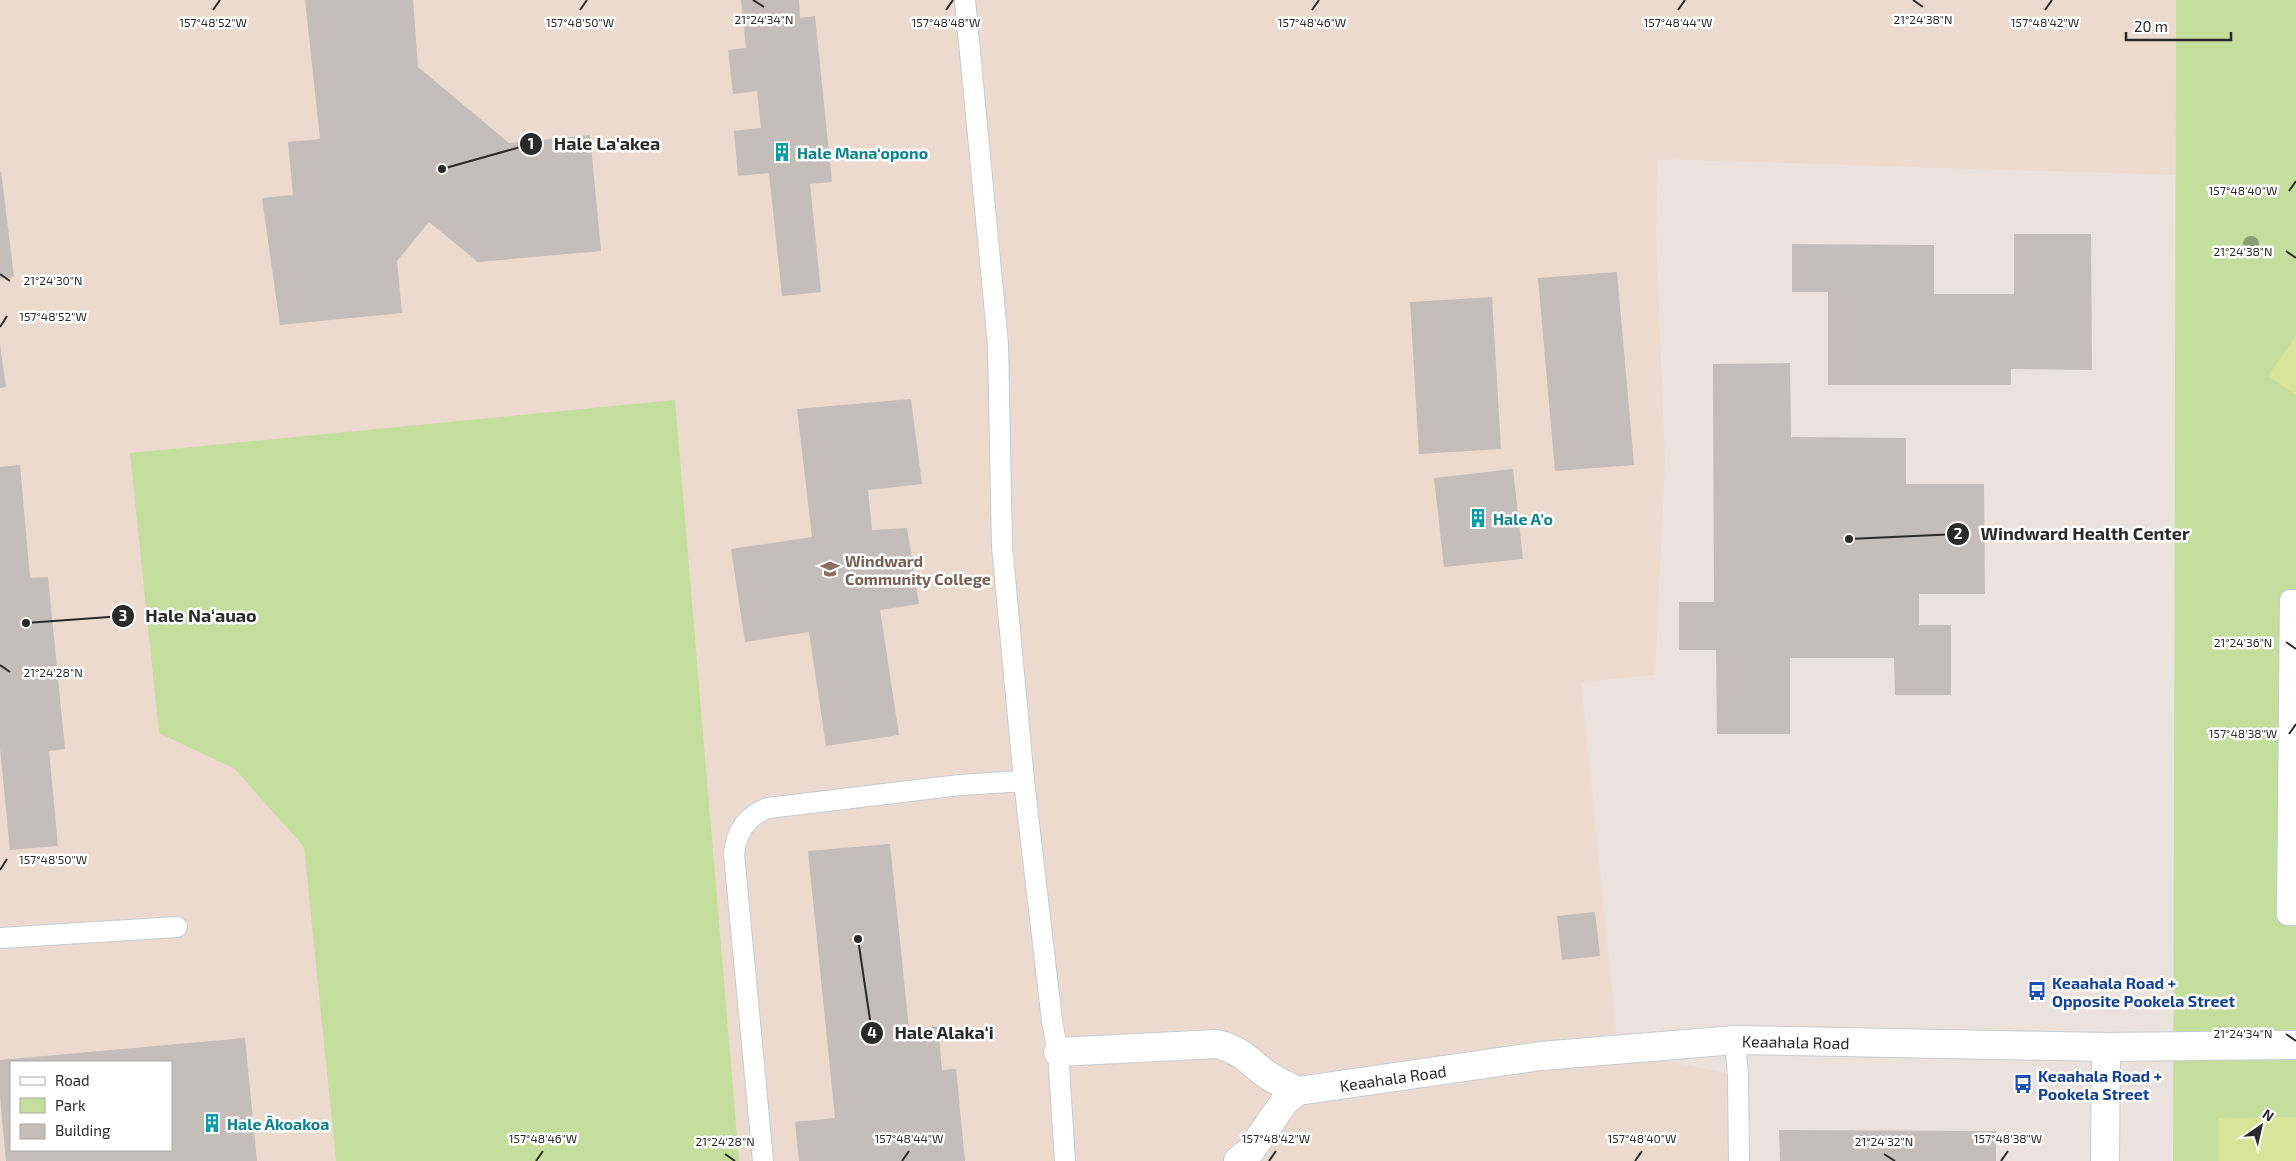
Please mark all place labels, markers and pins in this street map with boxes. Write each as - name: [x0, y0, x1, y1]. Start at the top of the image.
- callout: Hale La'akea: [519, 127, 670, 160]
- building icon: Hale Mana‘opono: [771, 141, 793, 163]
- place label: Hale Mana‘opono: [797, 143, 928, 162]
- building icon: Hale A'o: [1467, 507, 1489, 529]
- place label: Hale A'o: [1493, 509, 1553, 528]
- callout: Windward Health Center: [1946, 517, 2200, 550]
- place label: Windward Community College: [845, 551, 991, 589]
- school or university icon: Windward Community College: [819, 558, 841, 580]
- callout: Hale Na‘auao: [110, 600, 267, 633]
- place label: Keaahala Road + Opposite Pookela Street: [2052, 973, 2235, 1010]
- bus stop icon: Keaahala Road + Opposite Pookela Street: [2026, 980, 2048, 1002]
- callout: Hale Alaka‘i: [859, 1016, 1004, 1049]
- place label: Keaahala Road + Pookela Street: [2038, 1066, 2162, 1103]
- bus stop icon: Keaahala Road + Pookela Street: [2012, 1073, 2034, 1095]
- building icon: Hale Ākoakoa: [201, 1112, 223, 1134]
- place label: Hale Ākoakoa: [227, 1114, 329, 1133]

